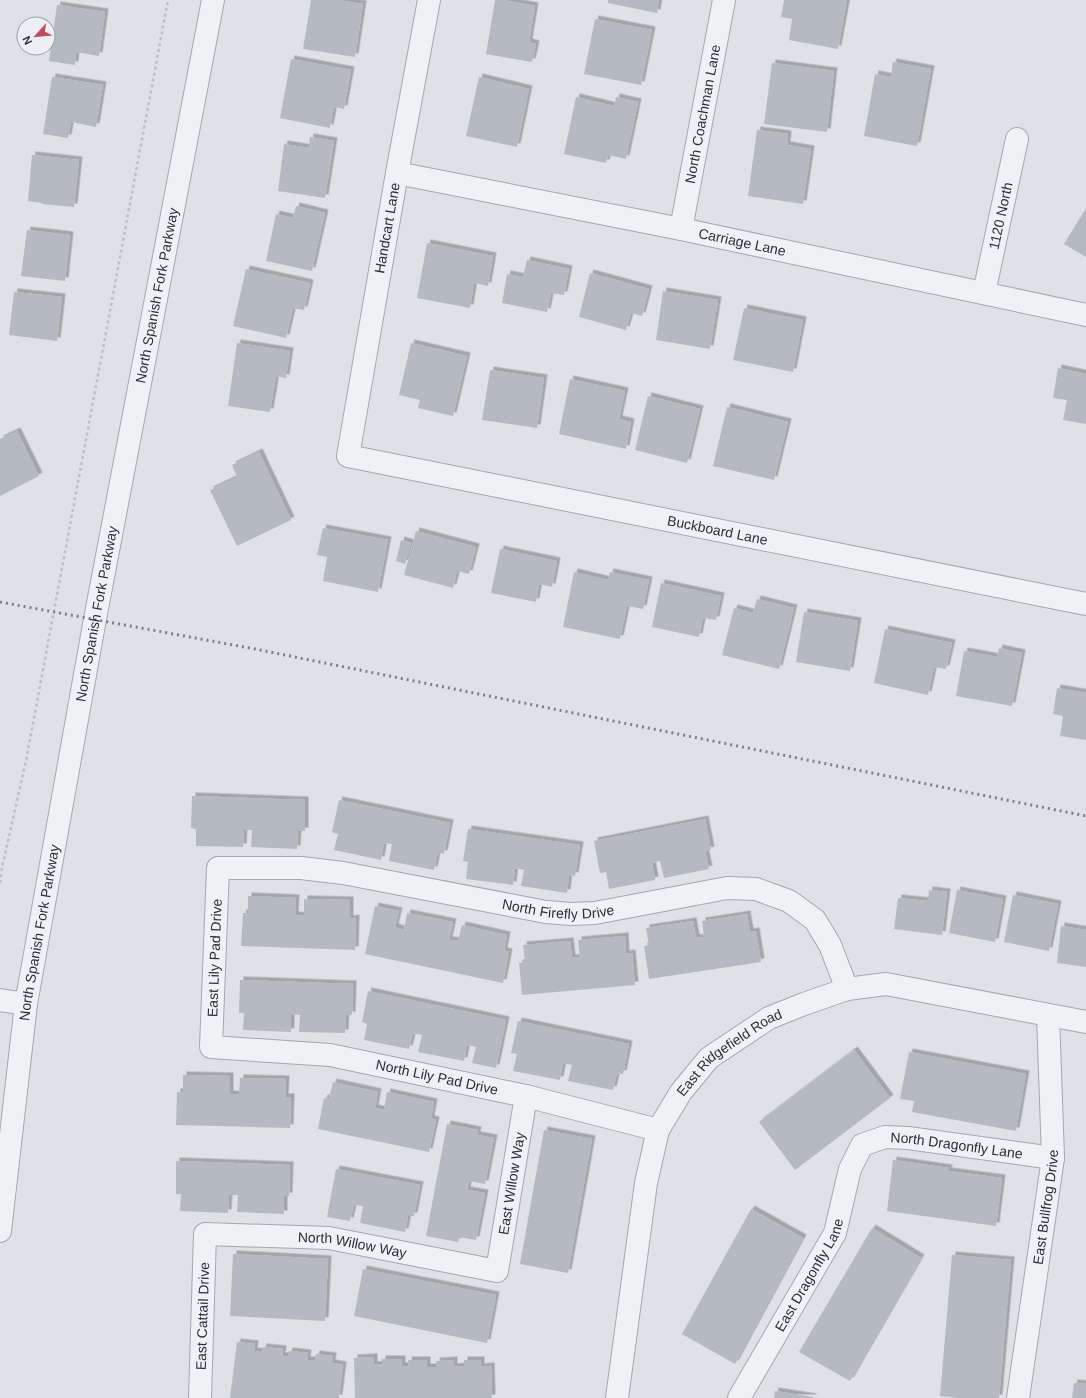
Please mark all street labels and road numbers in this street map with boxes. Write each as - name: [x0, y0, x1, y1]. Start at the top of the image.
- street label: North Coachman Lane: [682, 43, 724, 185]
- street label: Handcart Lane: [371, 181, 403, 275]
- street label: 1120 North: [986, 181, 1016, 251]
- street label: North Spanish Fork Parkway: [132, 206, 181, 385]
- street label: Carriage Lane: [697, 225, 787, 259]
- street label: Buckboard Lane: [666, 512, 769, 548]
- street label: North Spanish Fork Parkway: [72, 525, 121, 703]
- street label: North Spanish Fork Parkway: [16, 843, 62, 1021]
- street label: North Firefly Drive: [501, 896, 616, 922]
- street label: East Lily Pad Drive: [204, 898, 225, 1017]
- street label: East Ridgefield Road: [673, 1006, 784, 1099]
- street label: North Lily Pad Drive: [374, 1056, 500, 1098]
- street label: North Dragonfly Lane: [890, 1129, 1024, 1162]
- street label: East Willow Way: [495, 1131, 528, 1236]
- street label: East Bullfrog Drive: [1030, 1149, 1061, 1266]
- street label: East Dragonfly Lane: [772, 1217, 846, 1334]
- street label: North Willow Way: [298, 1229, 408, 1261]
- street label: East Cattail Drive: [193, 1261, 212, 1370]

